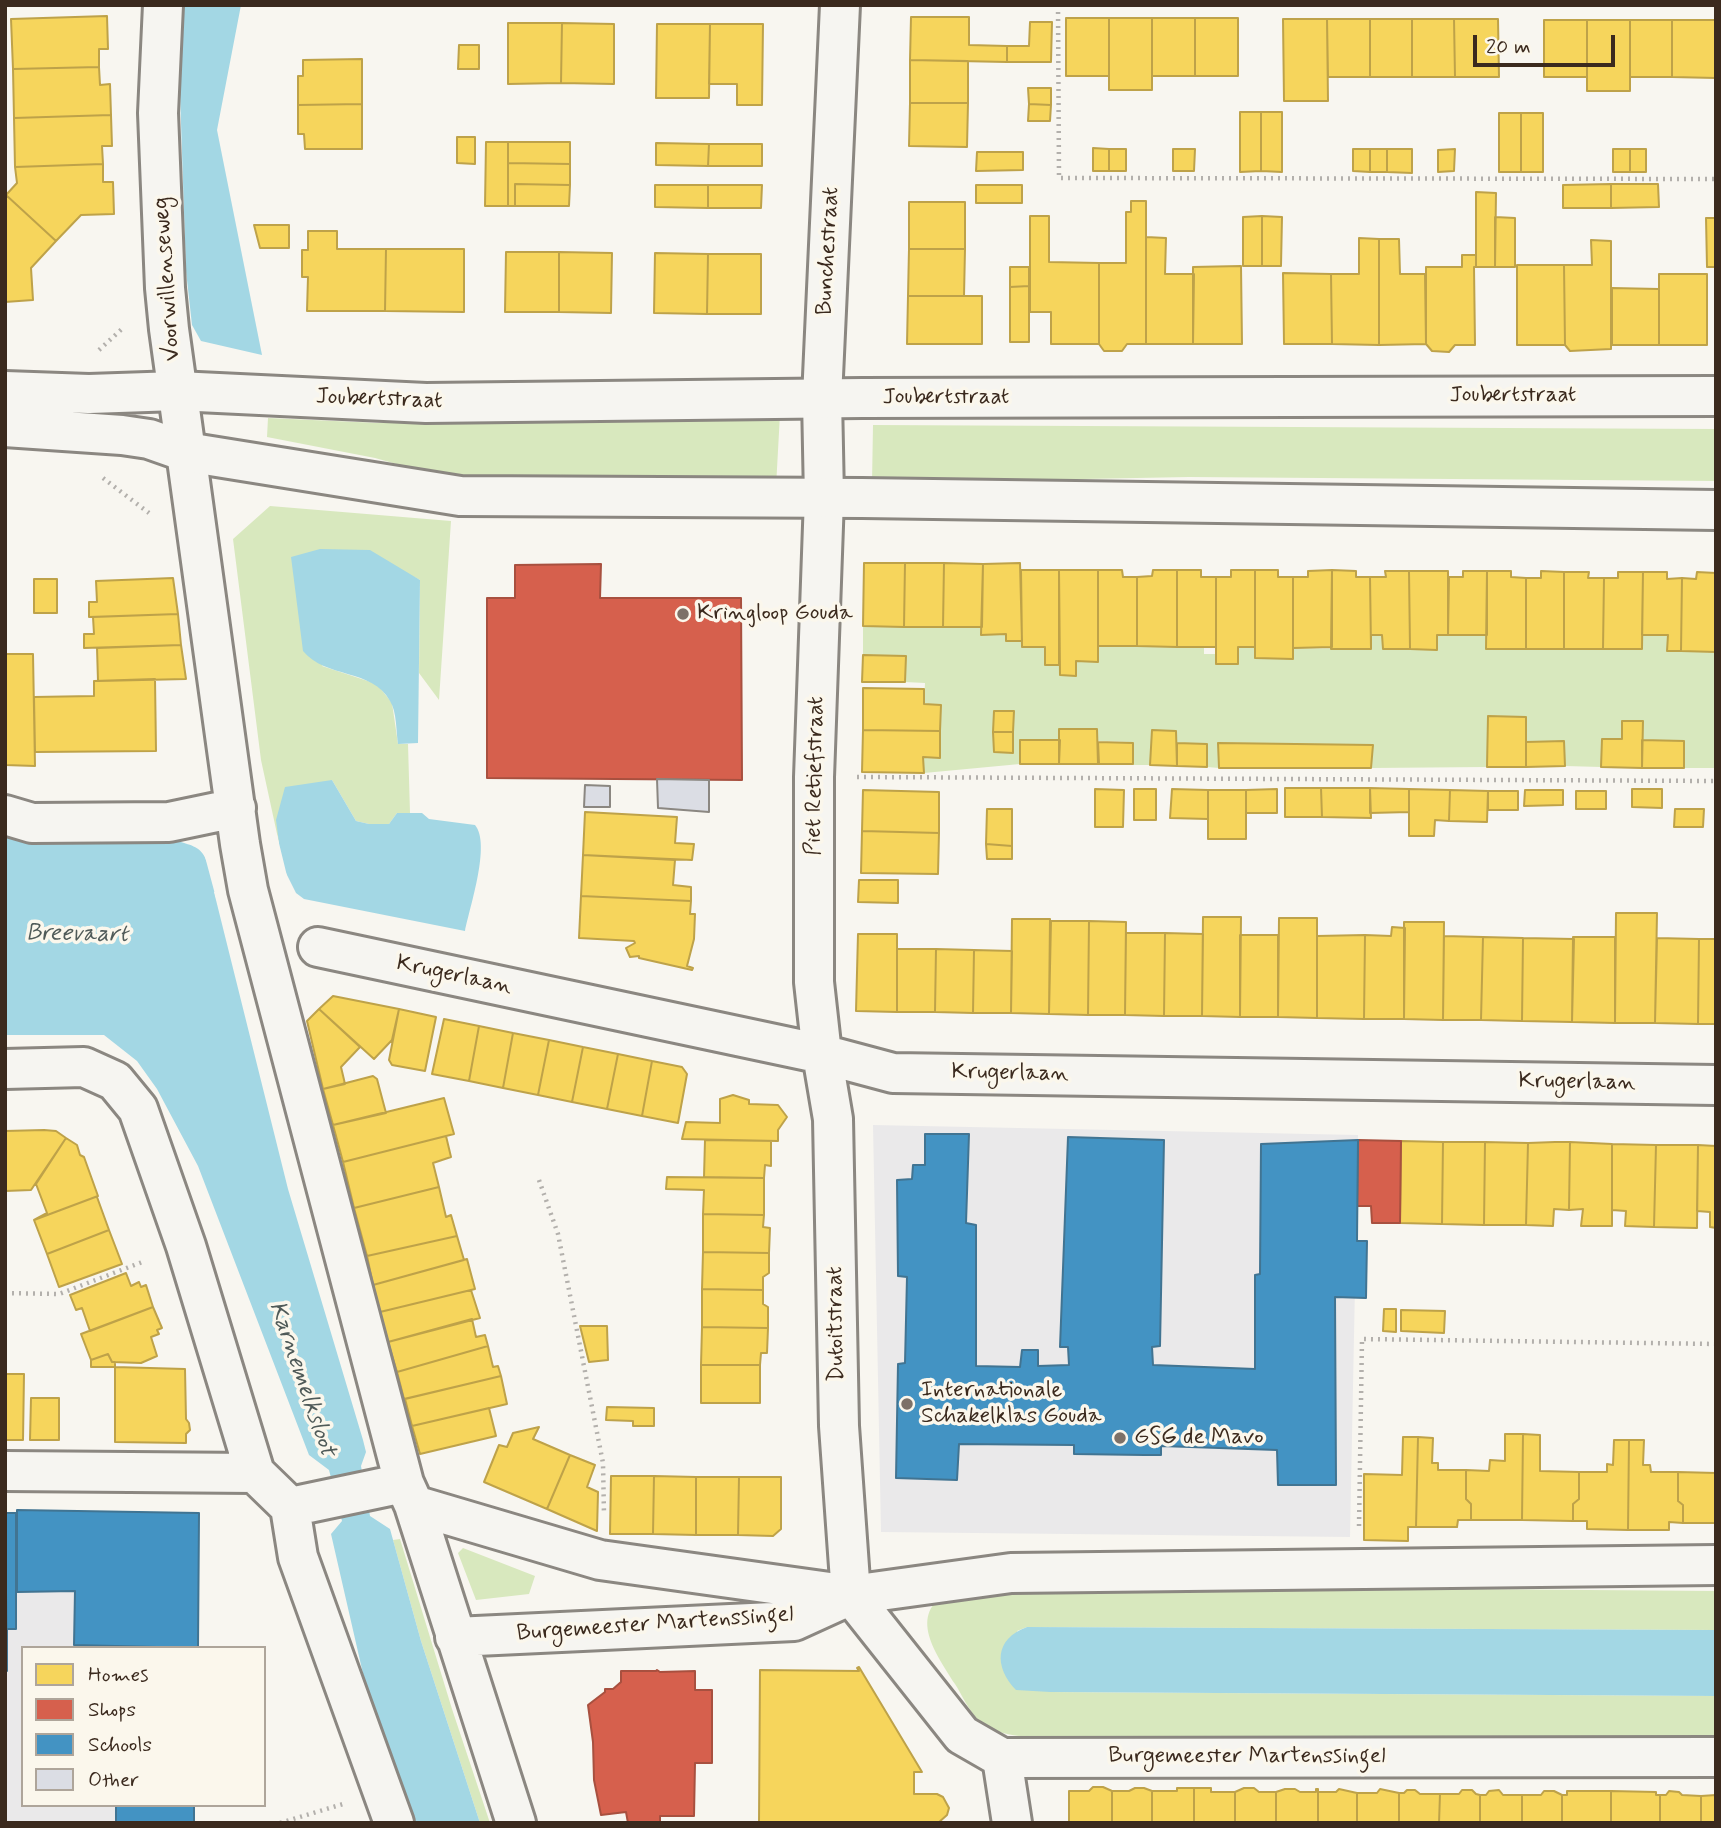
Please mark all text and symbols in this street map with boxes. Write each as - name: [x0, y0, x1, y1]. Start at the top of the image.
- scale bar: [1476, 21, 1618, 65]
- text: 20 m: [1486, 33, 1531, 61]
- street label: Bunchestraat: [812, 186, 846, 316]
- street label: Voorwillenseweg: [148, 196, 188, 362]
- street label: Joubertstraat: [1450, 382, 1576, 410]
- street label: Joubertstraat: [315, 384, 443, 416]
- street label: Joubertstraat: [883, 384, 1009, 412]
- place label: Kringloop Gouda: [697, 600, 853, 628]
- marker: Kringloop Gouda: [675, 606, 691, 622]
- street label: Piet Retiefstraat: [801, 696, 831, 856]
- water label: Breevaart: [26, 920, 128, 950]
- street label: Krugerlaan: [394, 950, 514, 1002]
- street label: Krugerlaan: [951, 1059, 1069, 1089]
- street label: Krugerlaan: [1518, 1068, 1636, 1098]
- street label: Dutoitstraat: [822, 1266, 852, 1382]
- water label: Karnemelksloot: [261, 1298, 341, 1460]
- place label: Internationale Schakelklas Gouda: [921, 1377, 1102, 1431]
- marker: Internationale Schakelklas Gouda: [899, 1396, 915, 1412]
- place label: GSG de Mavo: [1134, 1424, 1264, 1452]
- marker: GSG de Mavo: [1112, 1430, 1128, 1446]
- street label: Burgemeester Martenssingel: [516, 1602, 794, 1648]
- legend: [21, 1646, 266, 1807]
- text: Homes: [88, 1661, 148, 1689]
- text: Shops: [88, 1696, 136, 1724]
- text: Schools: [88, 1731, 152, 1759]
- street label: Burgemeester Martenssingel: [1108, 1743, 1386, 1771]
- text: Other: [88, 1766, 139, 1794]

